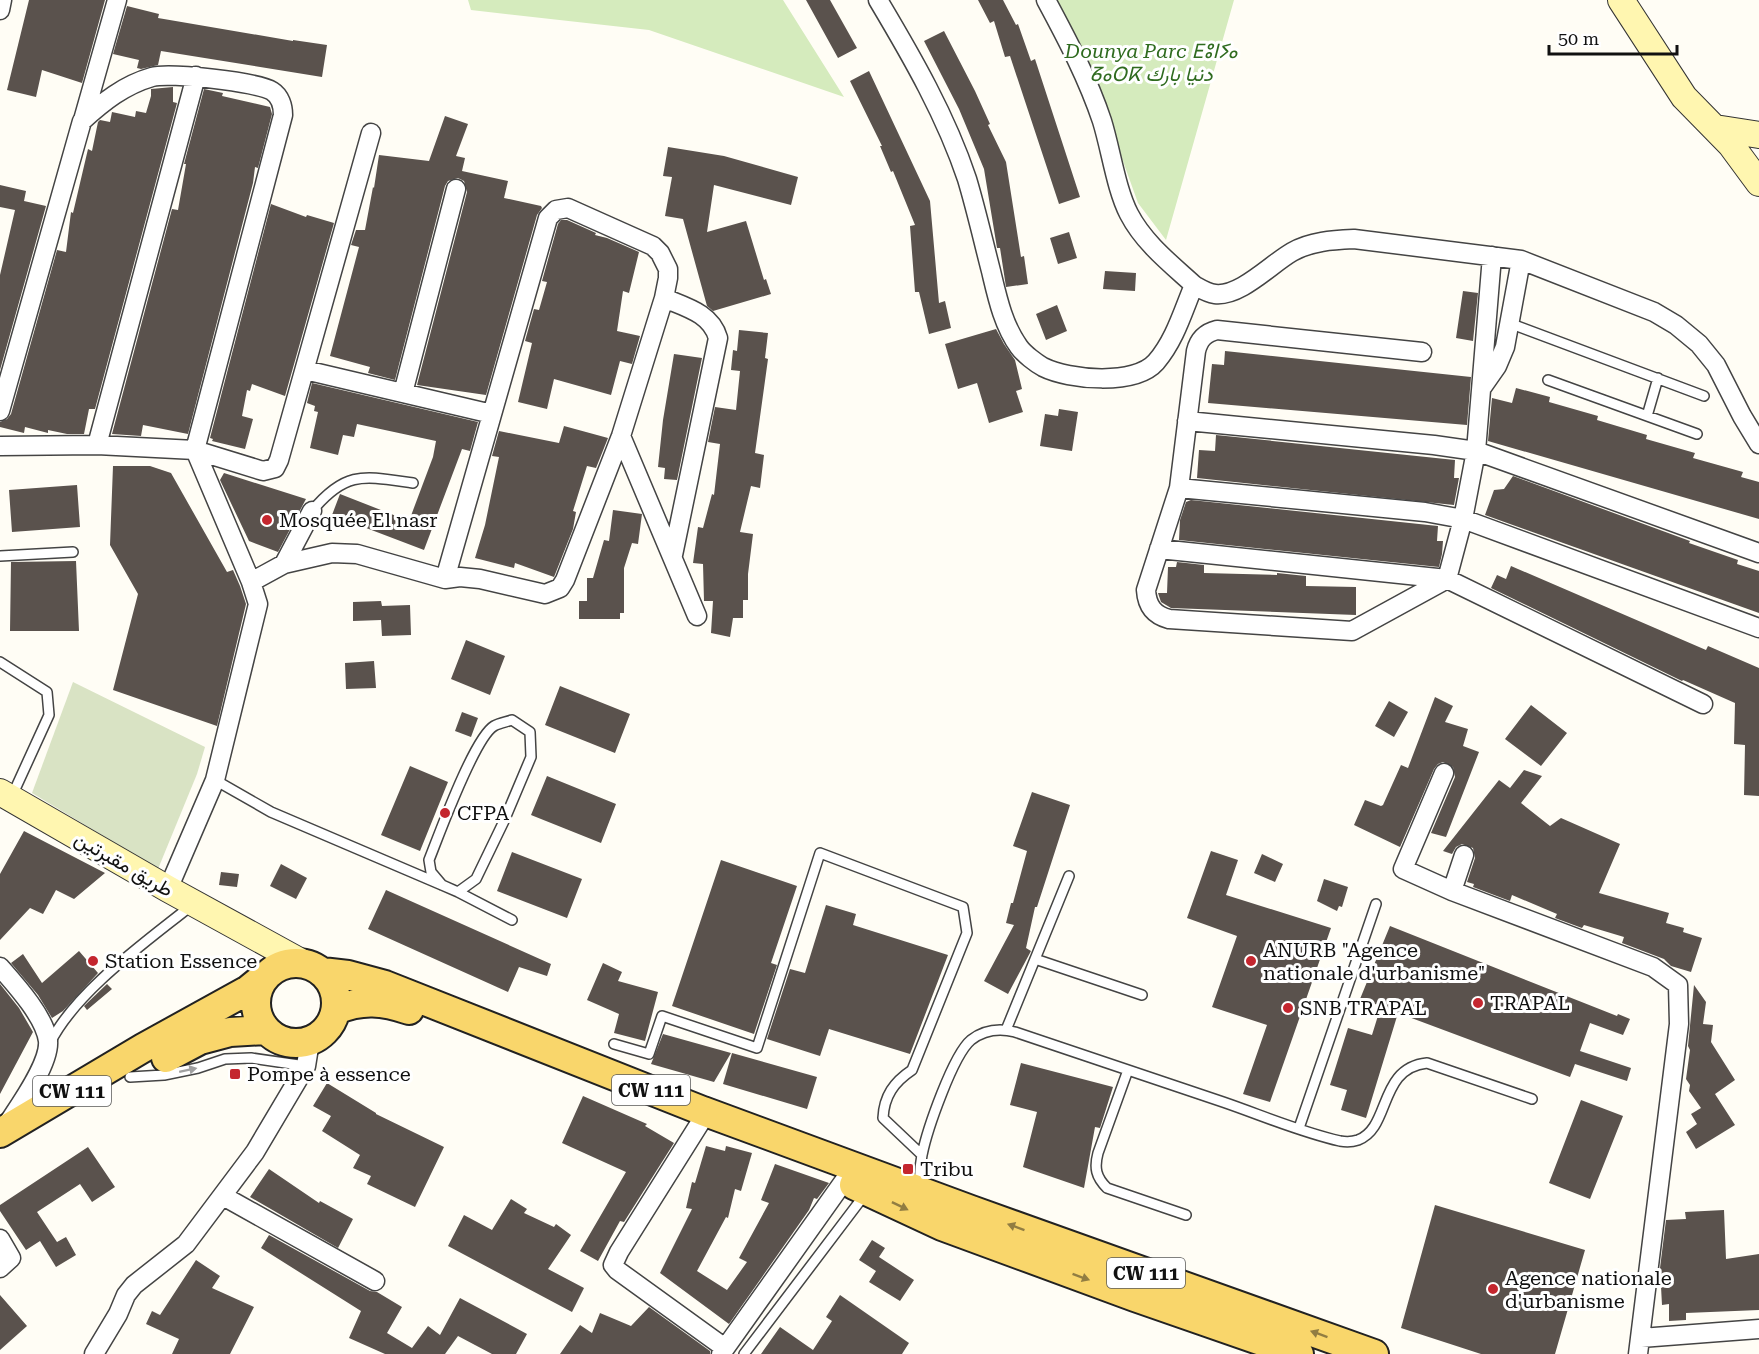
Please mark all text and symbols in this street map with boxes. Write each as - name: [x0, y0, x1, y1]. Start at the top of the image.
- scale bar: [1549, 18, 1676, 56]
- text: 50 m: [1558, 28, 1599, 49]
- park label: Dounya Parc ⴹⵓⵏⵢⴰ ⵒⴰⵔⴽ دنيا بارك: [1064, 39, 1239, 87]
- place label: Mosquée El nasr: [279, 508, 437, 532]
- marker: Mosquée El nasr: [260, 513, 274, 527]
- place label: CFPA: [457, 801, 509, 825]
- marker: CFPA: [438, 806, 452, 820]
- street label: طريق مقبرتين: [70, 826, 178, 903]
- place label: ANURB "Agence nationale d'urbanisme": [1263, 938, 1485, 985]
- place label: Station Essence: [105, 949, 257, 973]
- marker: Station Essence: [86, 954, 100, 968]
- marker: ANURB "Agence nationale d'urbanisme": [1244, 954, 1258, 968]
- place label: TRAPAL: [1490, 991, 1570, 1015]
- place label: SNB TRAPAL: [1300, 996, 1427, 1020]
- marker: TRAPAL: [1471, 996, 1485, 1010]
- marker: SNB TRAPAL: [1281, 1001, 1295, 1015]
- place label: Pompe à essence: [247, 1062, 411, 1086]
- one-way arrow: [179, 1065, 198, 1074]
- marker: Pompe à essence: [228, 1067, 242, 1081]
- road number: CW 111: [612, 1075, 690, 1105]
- road number: CW 111: [33, 1076, 111, 1106]
- place label: Tribu: [920, 1157, 974, 1181]
- marker: Tribu: [901, 1162, 915, 1176]
- one-way arrow: [892, 1201, 909, 1210]
- one-way arrow: [1007, 1221, 1025, 1231]
- road number: CW 111: [1107, 1258, 1185, 1288]
- place label: Agence nationale d'urbanisme: [1505, 1266, 1672, 1313]
- one-way arrow: [1073, 1273, 1091, 1283]
- marker: Agence nationale d'urbanisme: [1486, 1282, 1500, 1296]
- one-way arrow: [1310, 1328, 1328, 1338]

